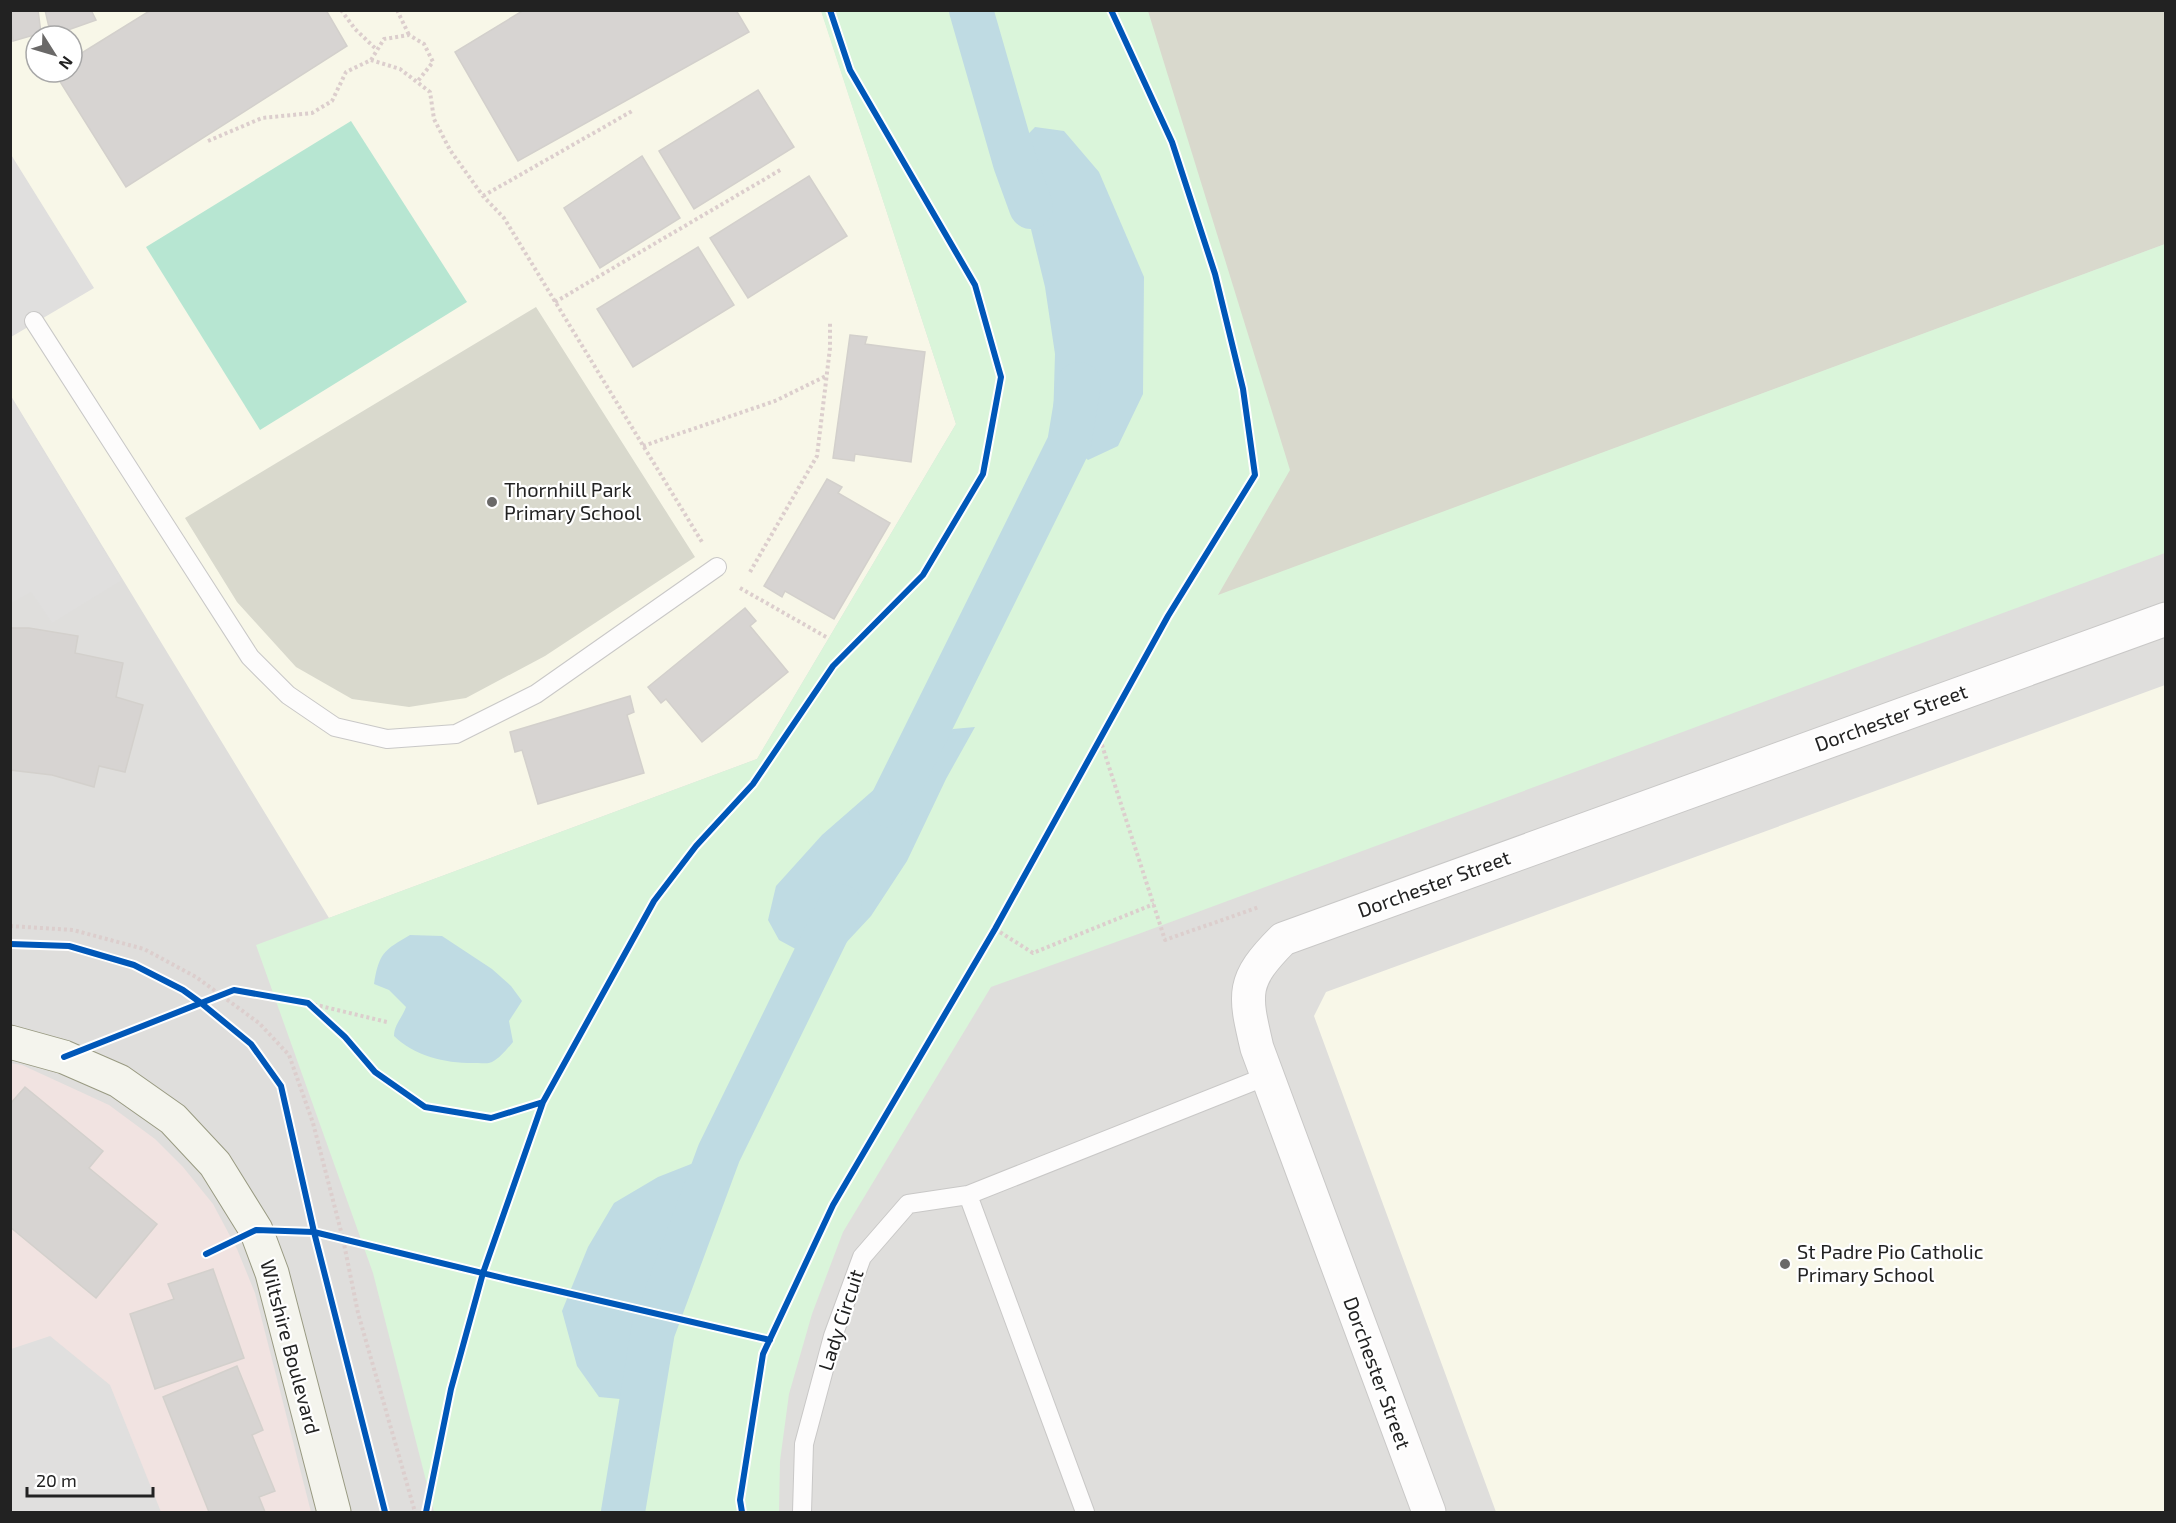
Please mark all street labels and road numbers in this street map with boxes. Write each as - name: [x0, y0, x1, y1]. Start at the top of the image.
- street label: Dorchester Street: [1811, 678, 1971, 756]
- street label: Dorchester Street: [1354, 844, 1514, 922]
- street label: Wiltshire Boulevard: [256, 1257, 326, 1437]
- street label: Lady Circuit: [812, 1266, 868, 1373]
- street label: Dorchester Street: [1339, 1293, 1417, 1453]

